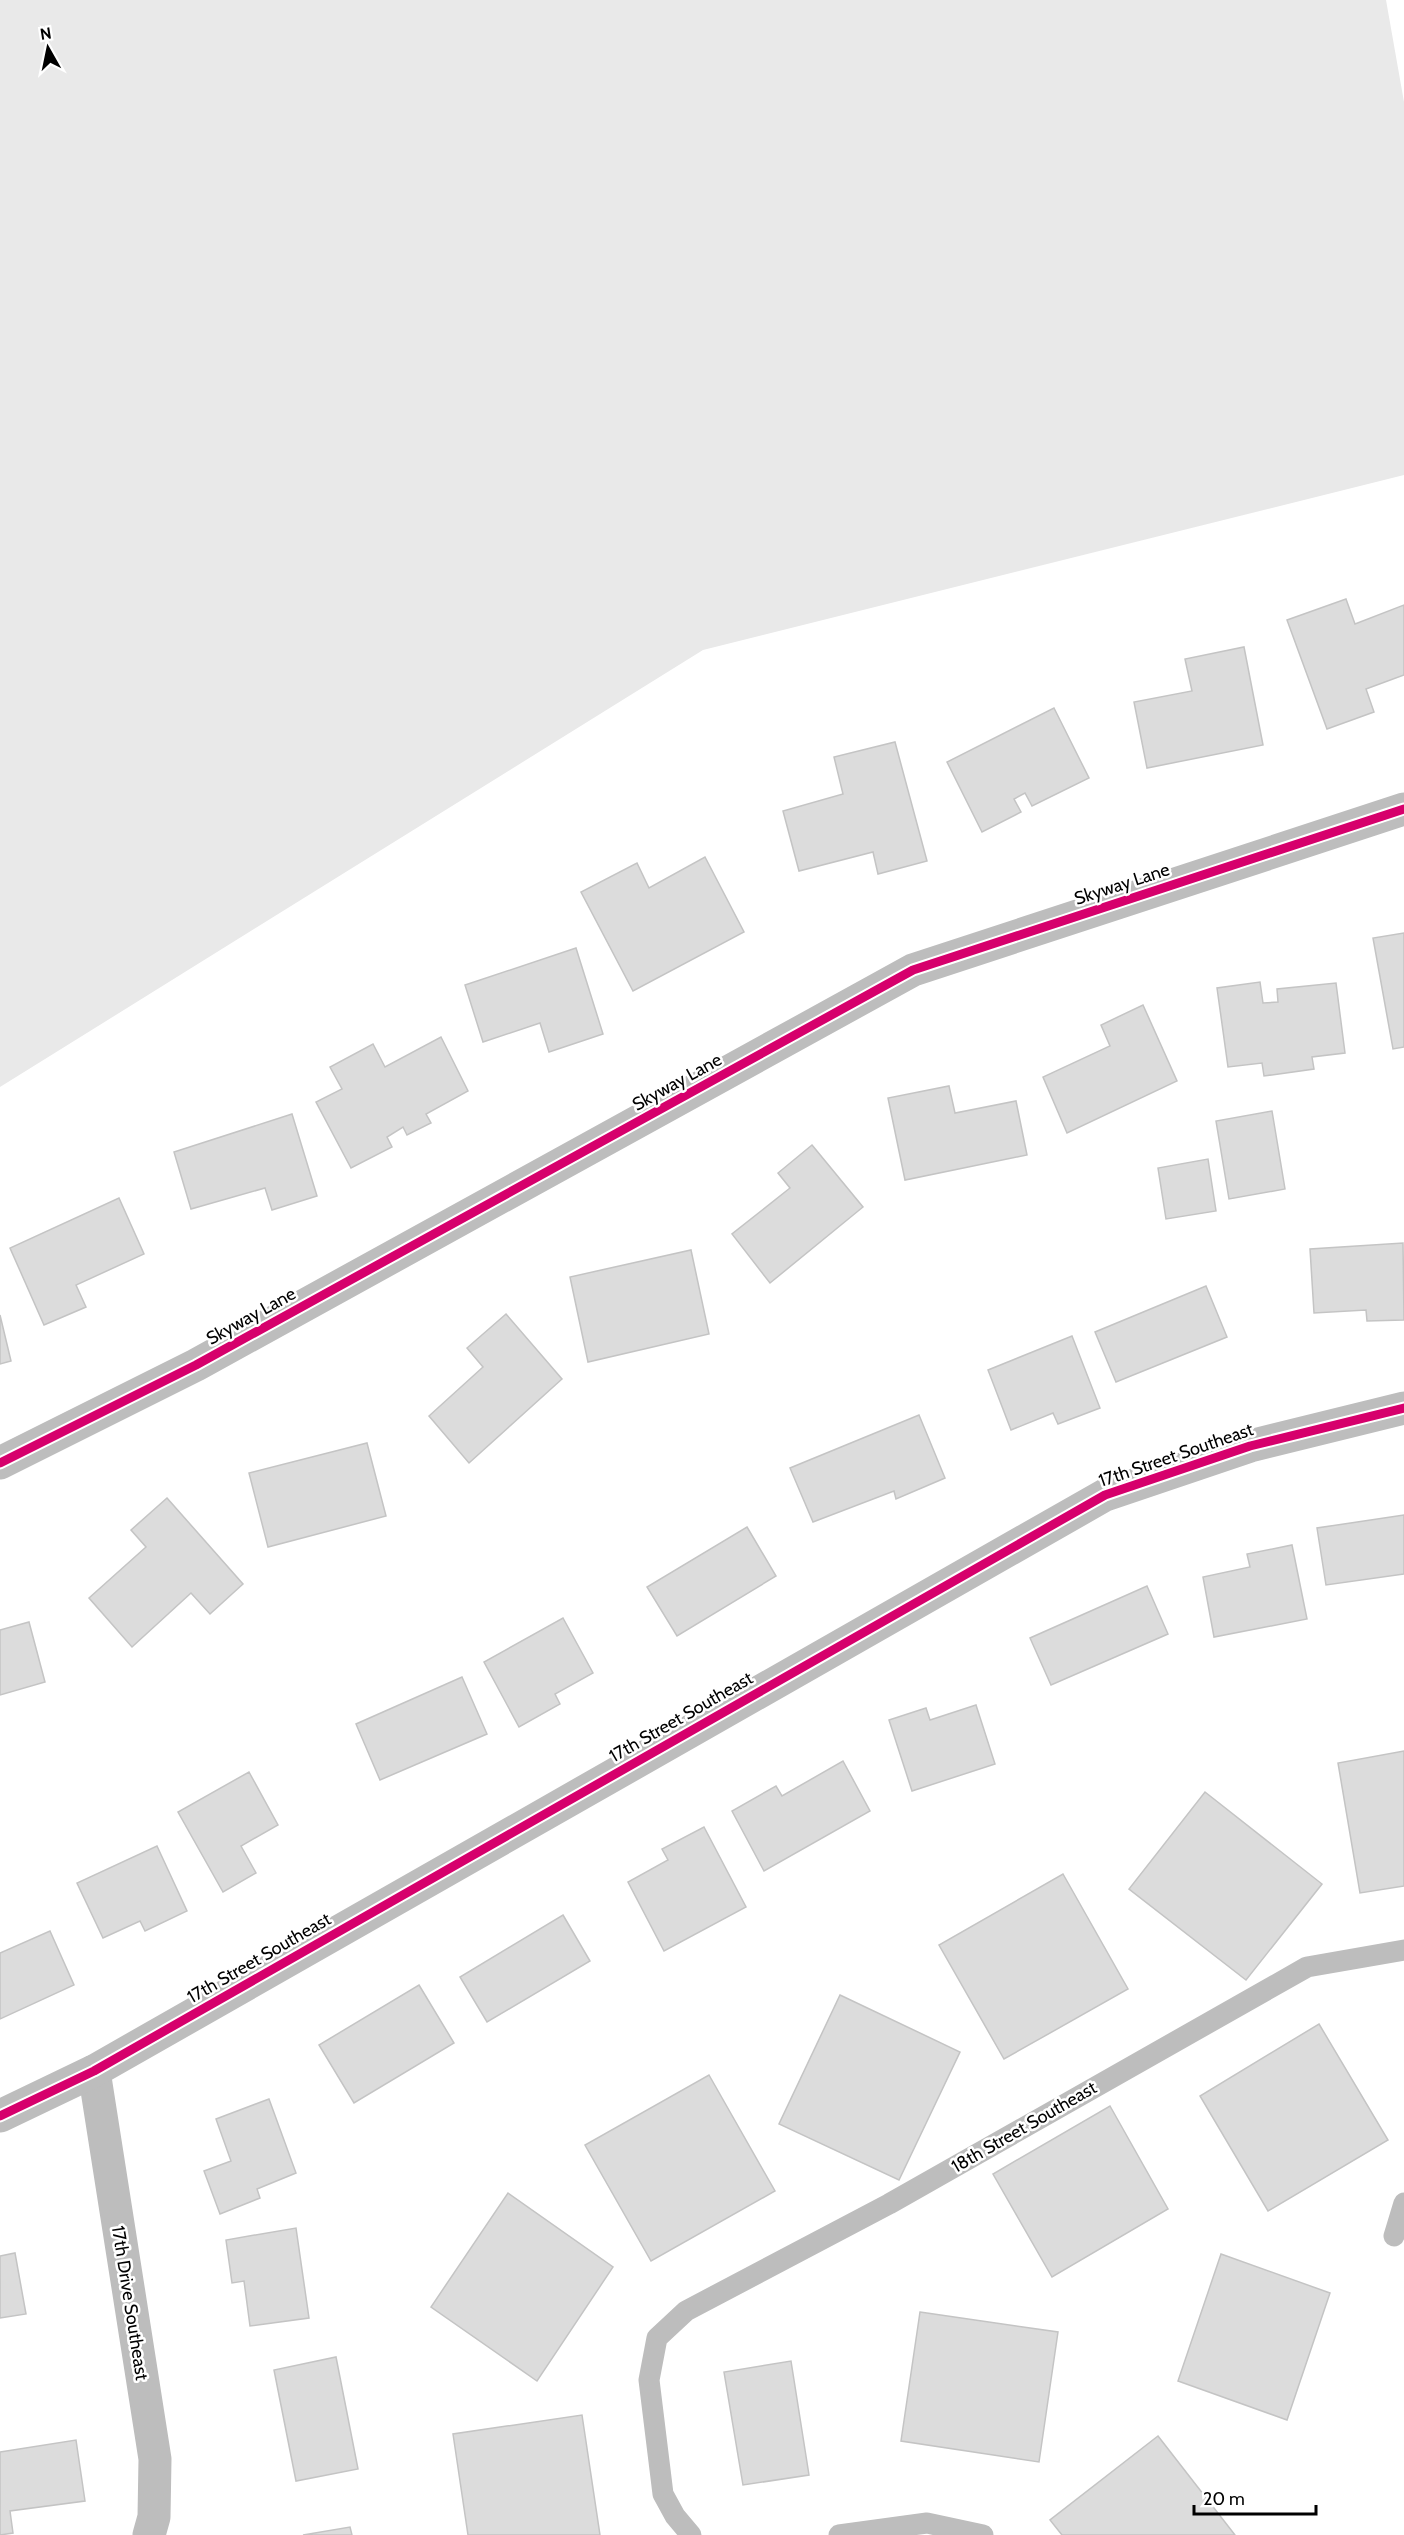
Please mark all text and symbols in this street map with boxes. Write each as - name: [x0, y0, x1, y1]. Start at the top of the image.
- north arrow: [18, 18, 78, 78]
- text: N: [39, 23, 53, 44]
- street label: Skyway Lane: [1072, 858, 1172, 910]
- street label: Skyway Lane: [628, 1048, 726, 1116]
- street label: Skyway Lane: [202, 1282, 300, 1350]
- street label: 17th Street Southeast: [1096, 1418, 1256, 1492]
- street label: 17th Street Southeast: [605, 1667, 757, 1767]
- street label: 17th Street Southeast: [183, 1908, 335, 2008]
- street label: 18th Street Southeast: [947, 2076, 1101, 2178]
- street label: 17th Drive Southeast: [107, 2224, 153, 2382]
- scale bar: [1194, 2478, 1316, 2516]
- text: 20 m: [1203, 2488, 1245, 2510]

